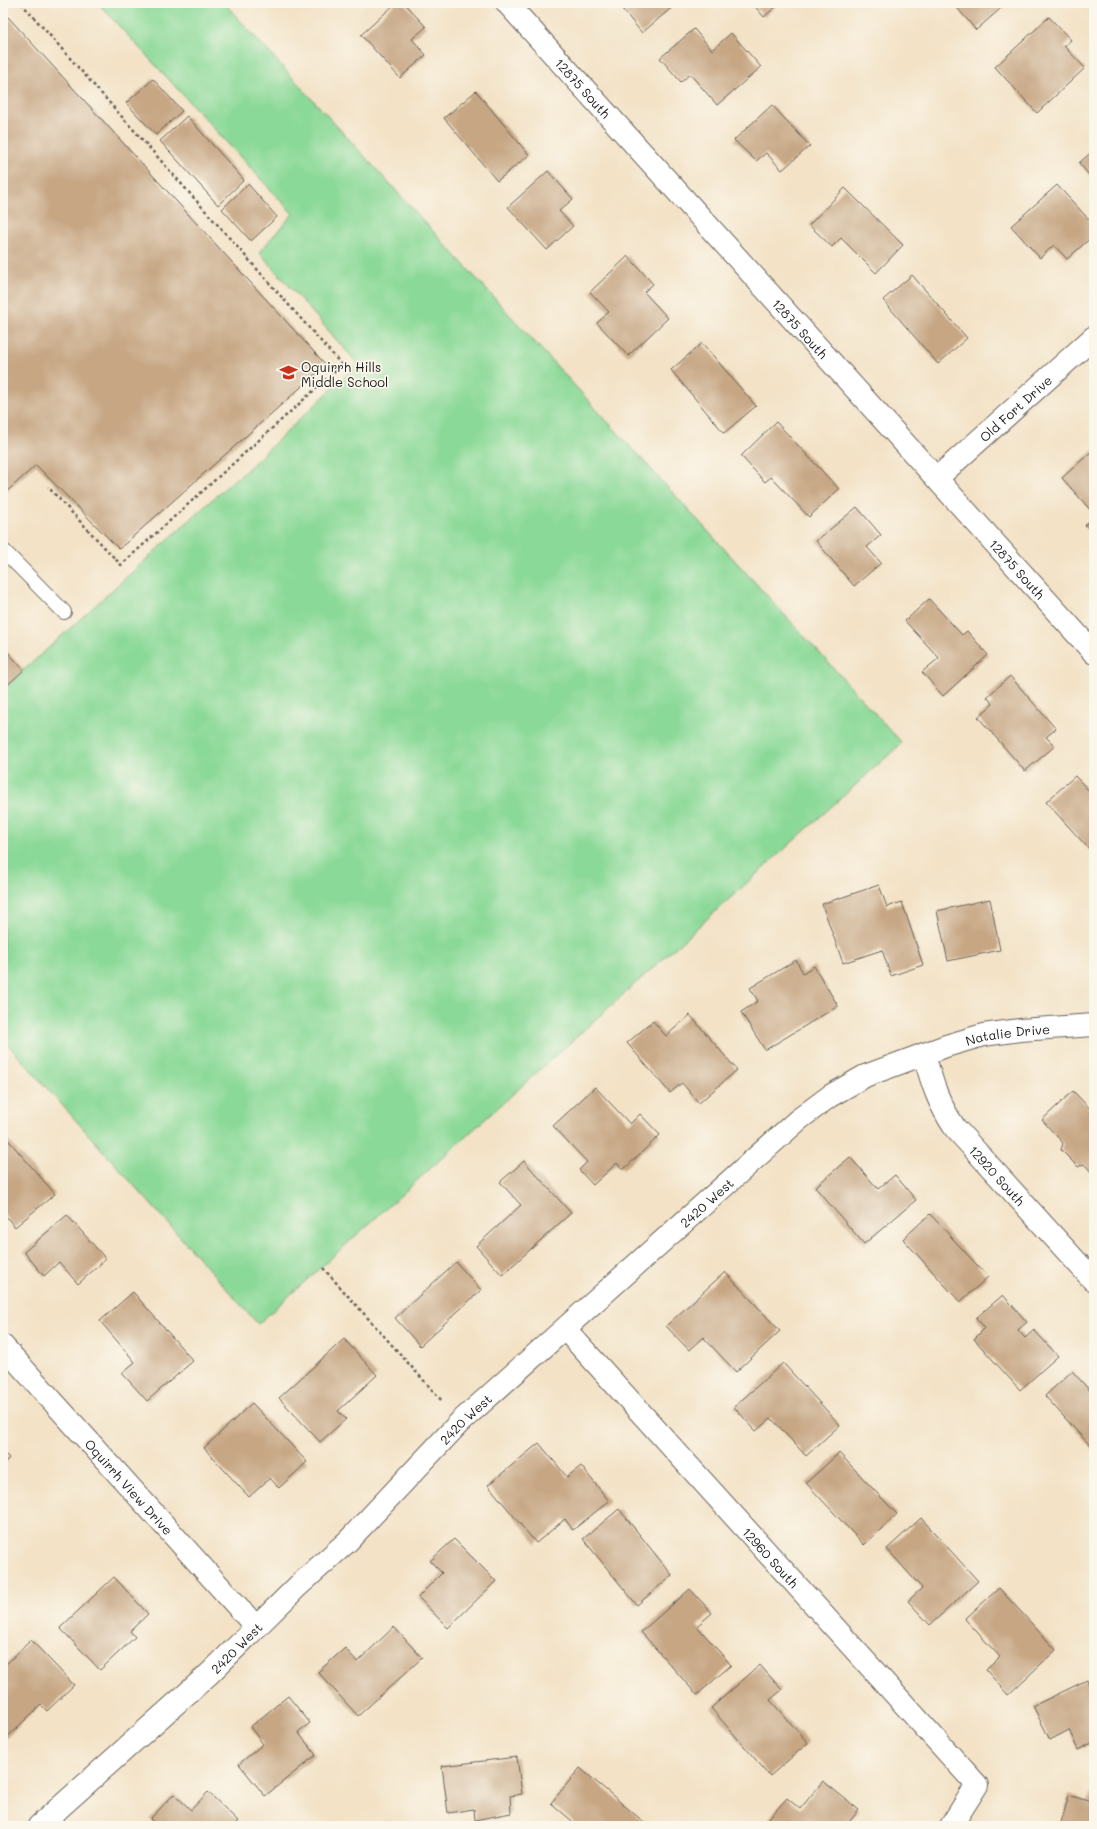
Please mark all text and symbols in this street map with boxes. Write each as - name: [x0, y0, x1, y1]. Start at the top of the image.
- street label: 12875 South: [552, 54, 615, 121]
- street label: 12875 South: [769, 294, 832, 362]
- place label: Oquirrh Hills Middle School: [301, 358, 388, 390]
- school or university icon: Oquirrh Hills Middle School: [278, 363, 298, 383]
- street label: Old Fort Drive: [975, 371, 1055, 445]
- street label: 12875 South: [986, 535, 1049, 602]
- street label: Natalie Drive: [963, 1020, 1050, 1048]
- street label: 12920 South: [966, 1141, 1029, 1209]
- street label: 2420 West: [676, 1174, 737, 1230]
- street label: 2420 West: [435, 1389, 495, 1447]
- street label: Oquirrh View Drive: [82, 1435, 177, 1538]
- street label: 12960 South: [739, 1523, 803, 1591]
- street label: 2420 West: [207, 1618, 266, 1677]

